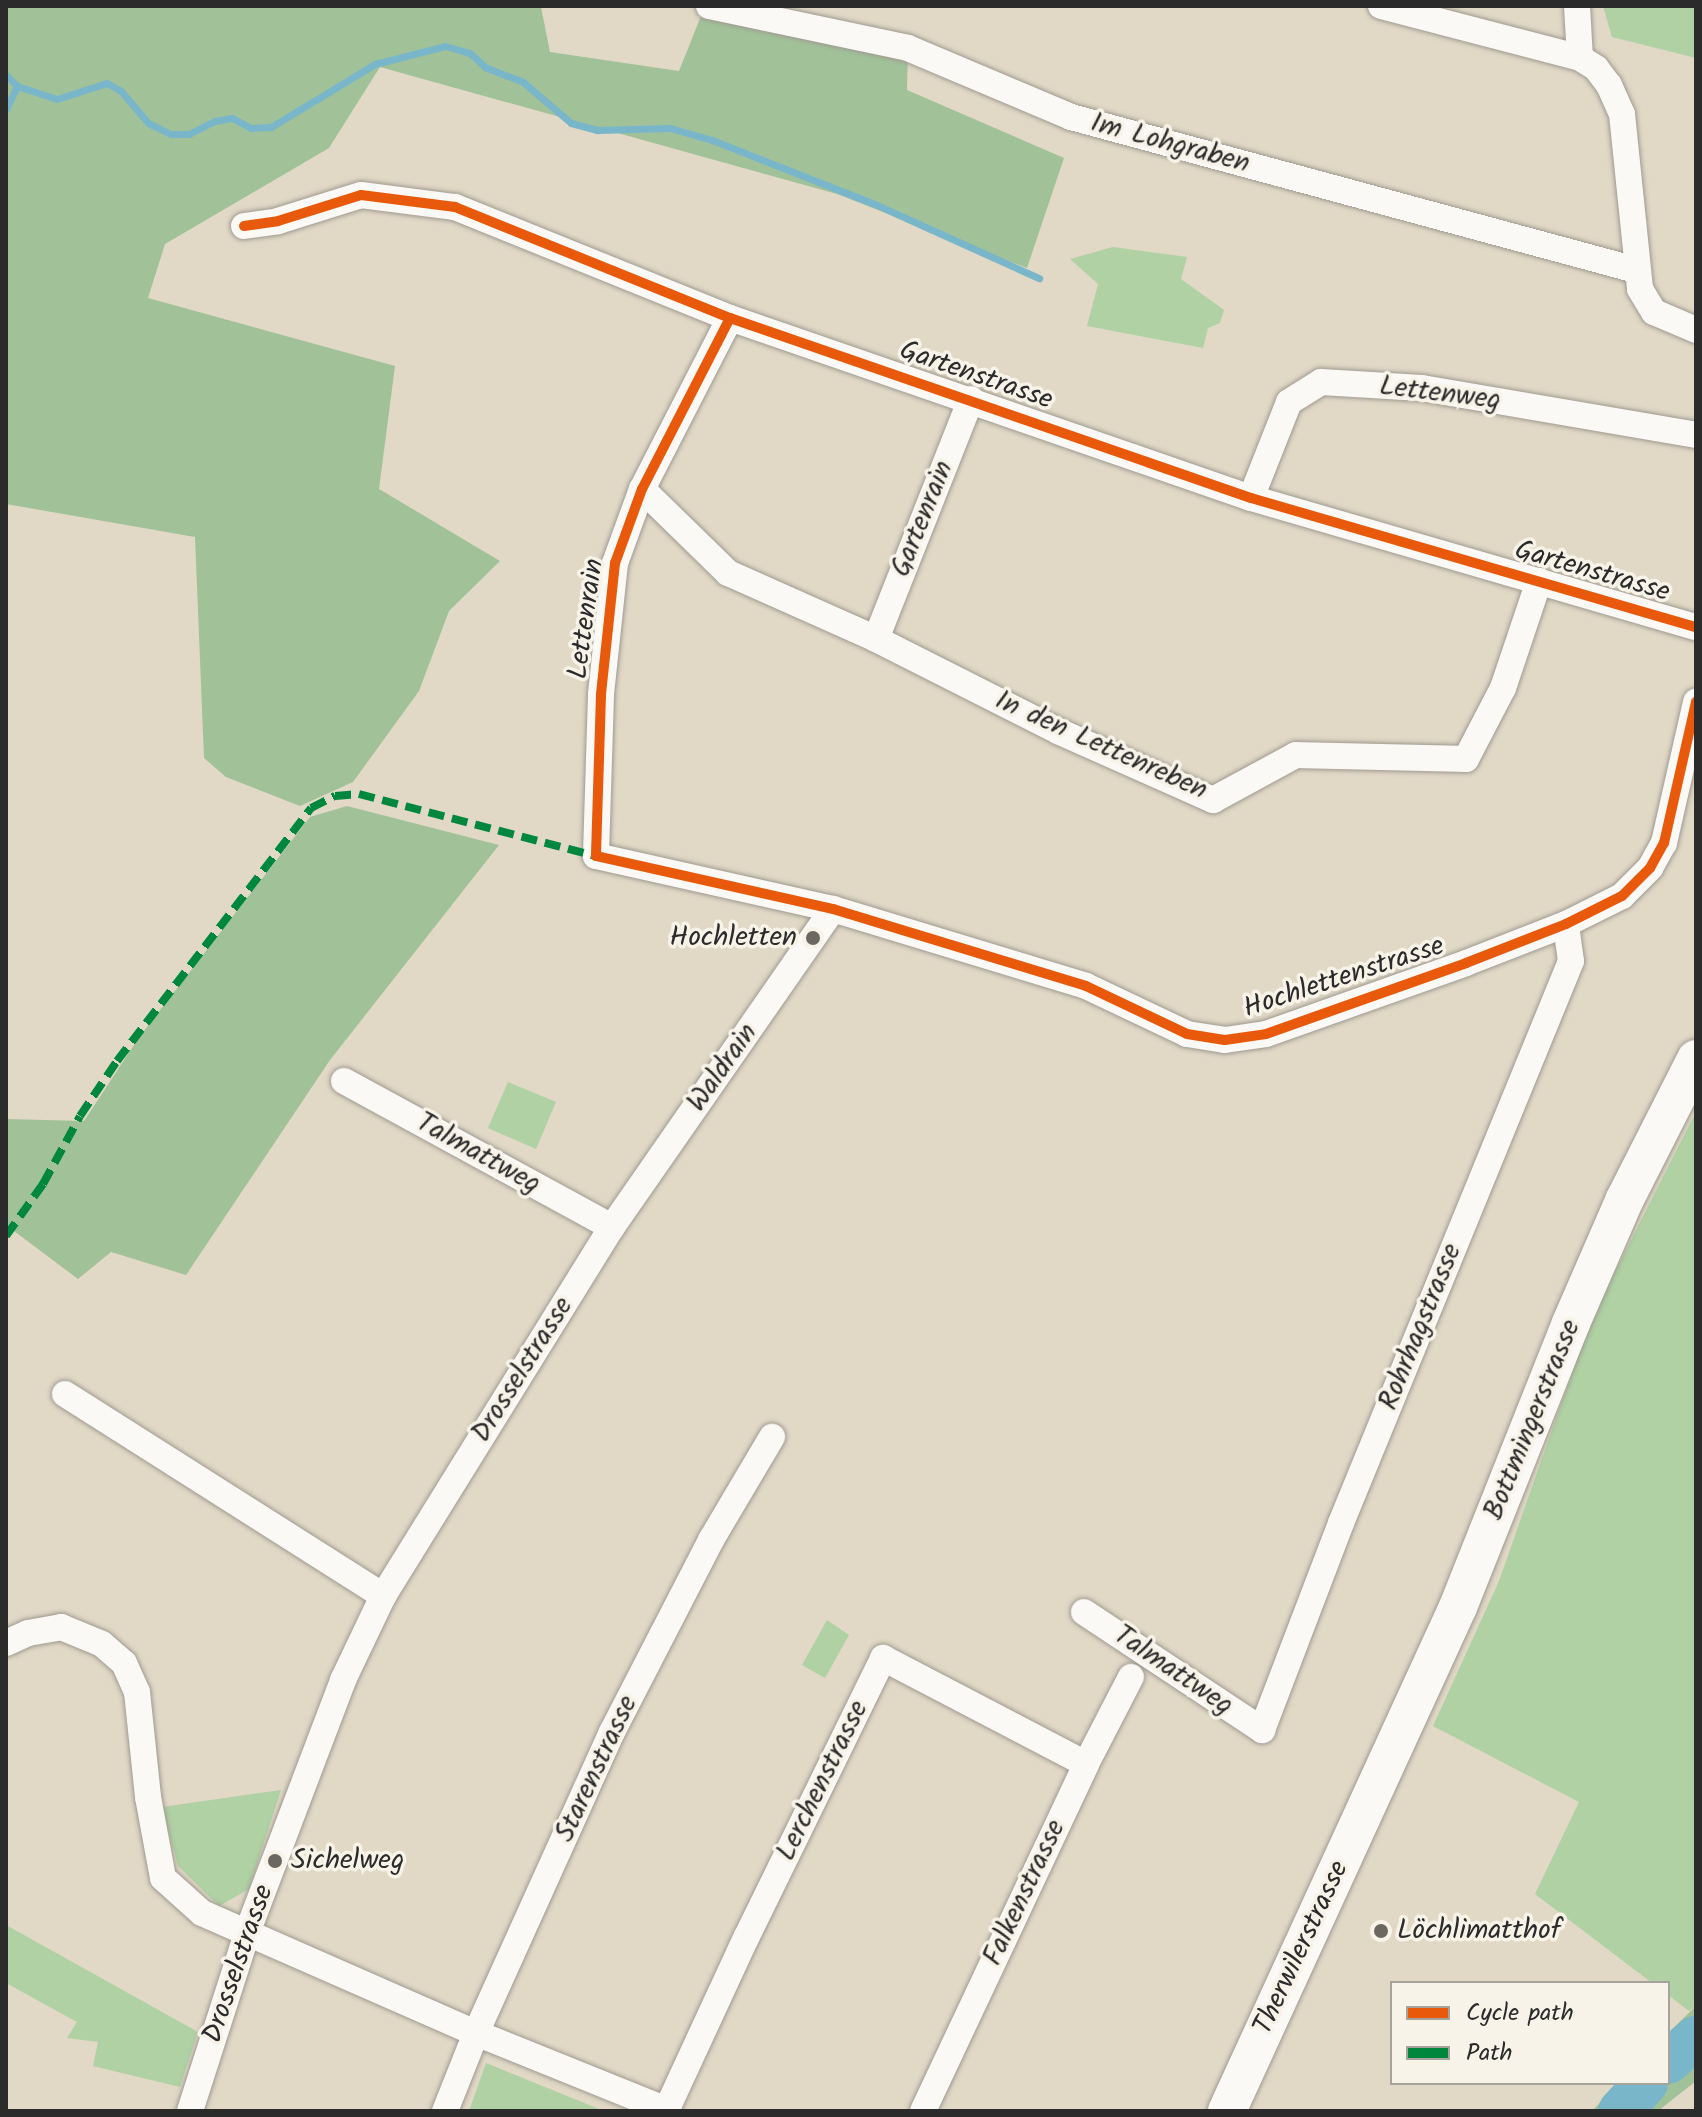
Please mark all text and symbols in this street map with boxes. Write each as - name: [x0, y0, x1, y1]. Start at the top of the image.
- street label: Im Lohgraben: [1087, 107, 1253, 181]
- street label: Gartenstrasse: [895, 334, 1057, 418]
- street label: Lettenweg: [1377, 370, 1503, 418]
- street label: Gartenrain: [885, 456, 961, 582]
- street label: Gartenstrasse: [1511, 534, 1673, 610]
- street label: Lettenrain: [562, 557, 612, 681]
- street label: In den Lettenreben: [990, 684, 1212, 808]
- place label: Hochletten: [669, 921, 797, 955]
- marker: Hochletten: [804, 929, 822, 947]
- street label: Hochlettenstrasse: [1239, 930, 1449, 1026]
- street label: Waldrain: [681, 1017, 765, 1119]
- street label: Talmattweg: [410, 1106, 546, 1202]
- street label: Rohrhagstrasse: [1372, 1239, 1470, 1415]
- street label: Drosselstrasse: [465, 1291, 581, 1449]
- street label: Bottmingerstrasse: [1478, 1315, 1588, 1525]
- street label: Talmattweg: [1107, 1619, 1239, 1723]
- street label: Starenstrasse: [549, 1691, 645, 1847]
- street label: Lerchenstrasse: [770, 1696, 876, 1866]
- street label: Falkenstrasse: [977, 1815, 1073, 1971]
- place label: Sichelweg: [291, 1844, 404, 1878]
- marker: Sichelweg: [266, 1852, 284, 1870]
- street label: Therwilerstrasse: [1247, 1856, 1357, 2040]
- street label: Drosselstrasse: [196, 1881, 282, 2047]
- place label: Löchlimatthof: [1397, 1914, 1561, 1948]
- marker: Löchlimatthof: [1372, 1922, 1390, 1940]
- legend: [1390, 1981, 1670, 2085]
- text: Cycle path: [1466, 1994, 1574, 2033]
- text: Path: [1466, 2034, 1512, 2073]

